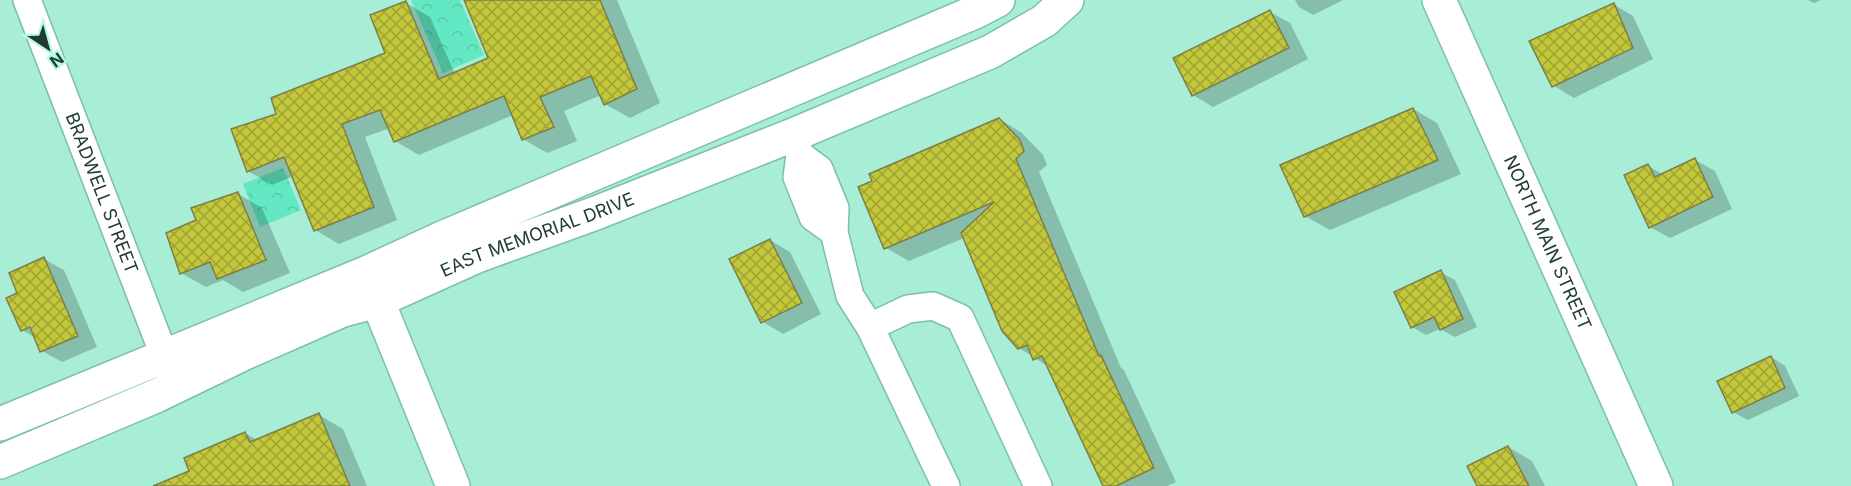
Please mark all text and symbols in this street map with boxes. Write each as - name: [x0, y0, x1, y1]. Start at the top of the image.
- north arrow: [18, 18, 78, 78]
- text: N: [46, 48, 68, 72]
- street label: BRADWELL STREET: [61, 109, 143, 276]
- street label: NORTH MAIN STREET: [1500, 152, 1596, 333]
- street label: EAST MEMORIAL DRIVE: [437, 188, 637, 281]

